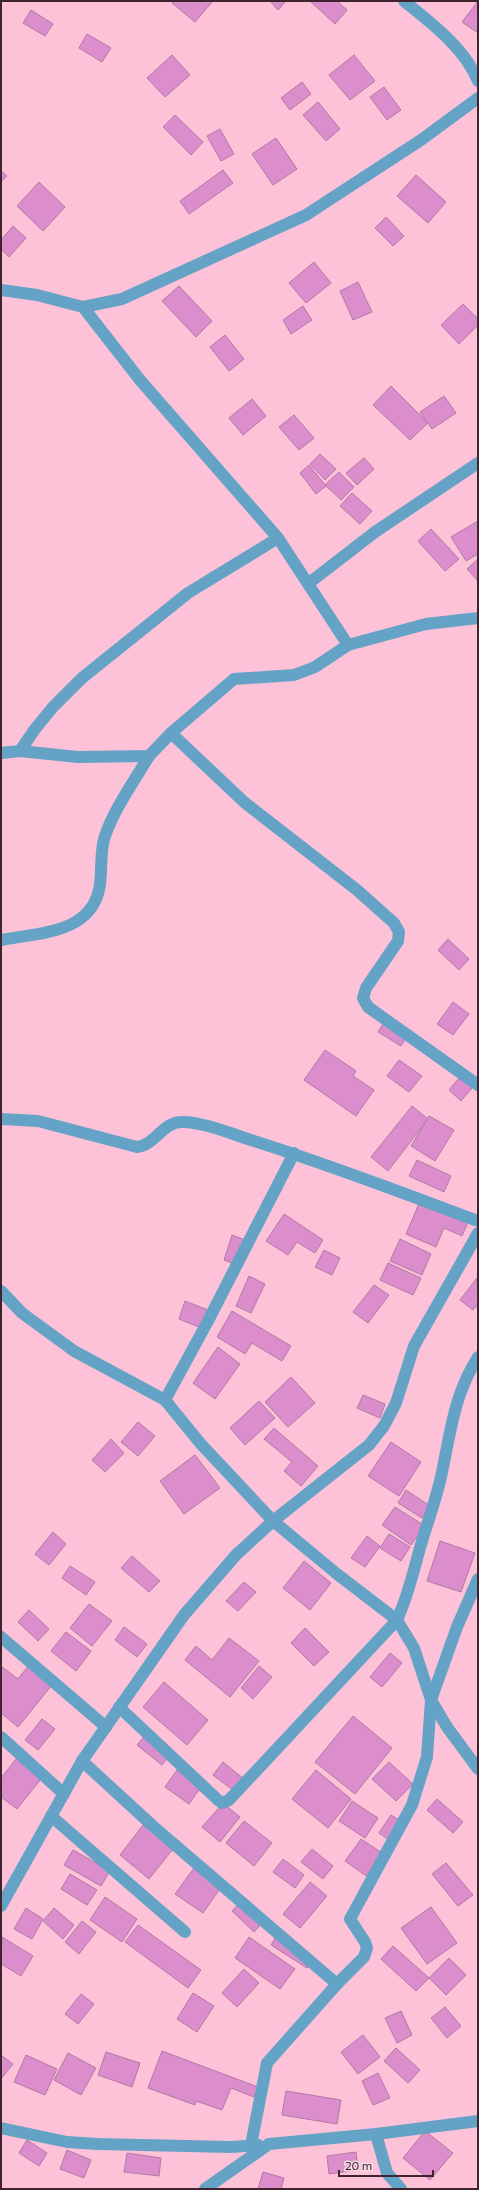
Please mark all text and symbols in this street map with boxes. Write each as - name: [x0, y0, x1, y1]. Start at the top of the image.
- scale bar: [339, 2152, 433, 2178]
- text: 20 m: [345, 2158, 372, 2172]

